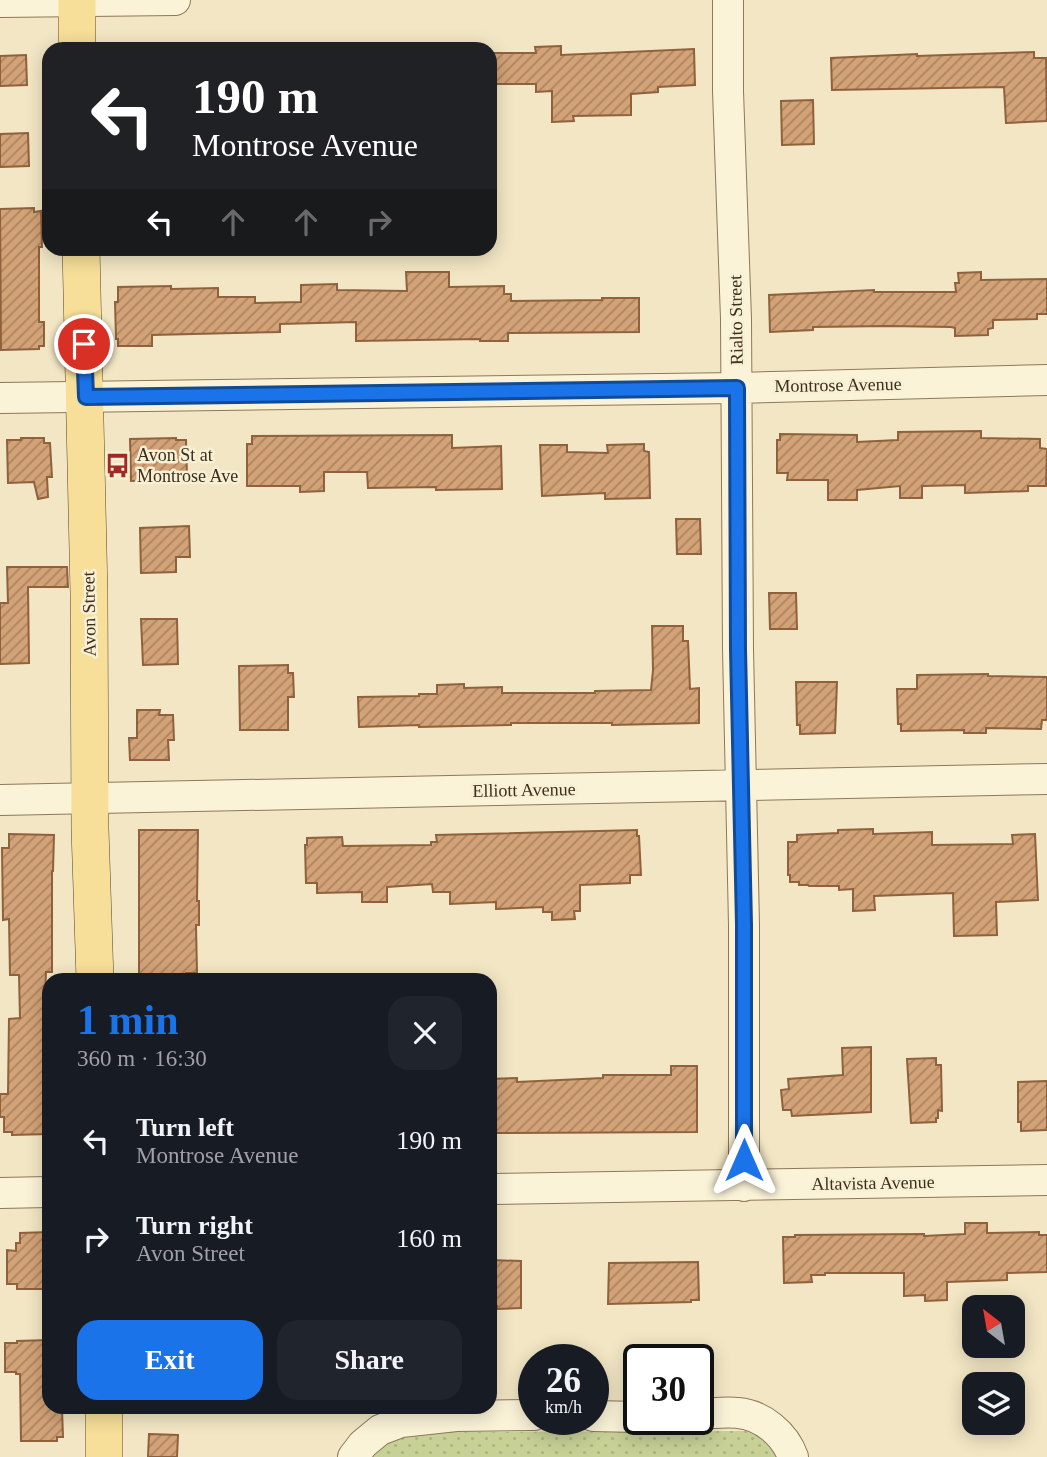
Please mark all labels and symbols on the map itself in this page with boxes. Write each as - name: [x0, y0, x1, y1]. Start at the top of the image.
- street label: Rialto Street: [725, 275, 747, 365]
- pin: [54, 314, 114, 374]
- street label: Montrose Avenue: [774, 374, 902, 396]
- place label: Avon St at Montrose Ave: [137, 445, 238, 486]
- bus stop icon: Avon St at Montrose Ave: [103, 451, 131, 479]
- street label: Avon Street: [78, 571, 100, 657]
- street label: Elliott Avenue: [472, 779, 576, 801]
- position arrow: [707, 1123, 781, 1197]
- street label: Altavista Avenue: [811, 1172, 935, 1194]
- north arrow: [962, 1295, 1026, 1358]
- speed limit sign: 30: [623, 1344, 714, 1435]

